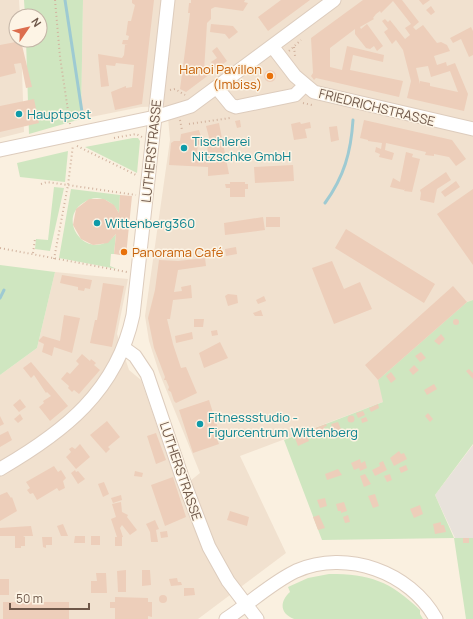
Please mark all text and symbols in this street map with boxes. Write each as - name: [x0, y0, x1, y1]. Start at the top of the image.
- north arrow: [8, 8, 48, 48]
- text: N: [28, 15, 45, 30]
- place label: Hanoi Pavillon (Imbiss): [179, 60, 262, 93]
- marker: Hanoi Pavillon (Imbiss): [265, 71, 275, 81]
- street label: FRIEDRICHSTRASSE: [317, 84, 437, 130]
- street label: LUTHERSTRASSE: [137, 99, 165, 203]
- place label: Hauptpost: [27, 105, 91, 123]
- marker: Hauptpost: [14, 109, 24, 119]
- place label: Tischlerei Nitzschke GmbH: [192, 132, 291, 165]
- marker: Tischlerei Nitzschke GmbH: [179, 143, 189, 153]
- place label: Wittenberg360: [105, 214, 195, 232]
- marker: Wittenberg360: [92, 218, 102, 228]
- place label: Panorama Café: [132, 243, 224, 261]
- marker: Panorama Café: [119, 247, 129, 257]
- place label: Fitnessstudio - Figurcentrum Wittenberg: [208, 408, 358, 441]
- street label: LUTHERSTRASSE: [156, 419, 206, 523]
- marker: Fitnessstudio - Figurcentrum Wittenberg: [195, 419, 205, 429]
- scale bar: [10, 585, 89, 611]
- text: 50 m: [16, 590, 43, 607]

